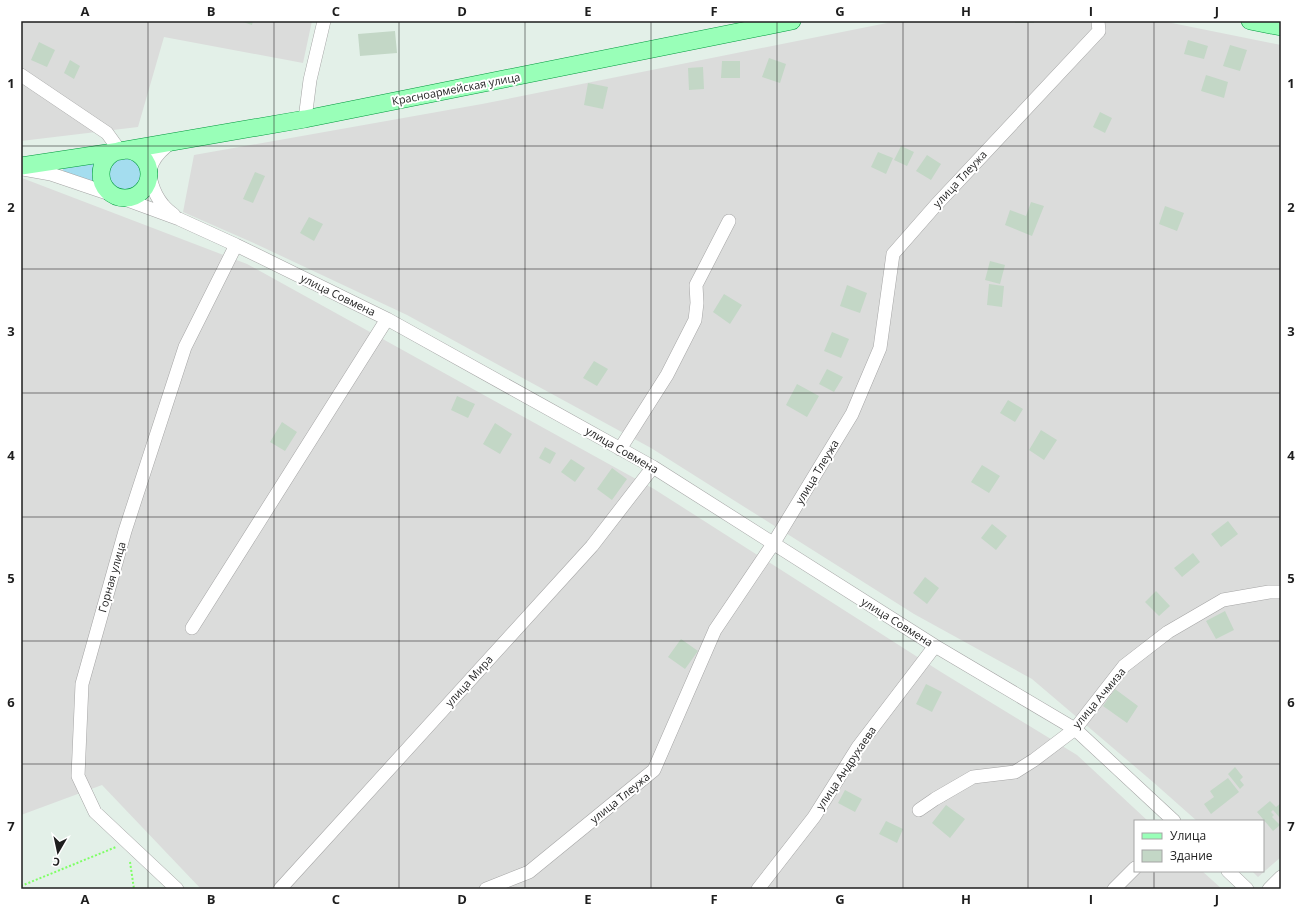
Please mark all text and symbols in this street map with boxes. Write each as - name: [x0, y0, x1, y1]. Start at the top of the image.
- text: A: [81, 2, 90, 20]
- text: B: [207, 2, 216, 20]
- text: C: [332, 2, 340, 20]
- text: D: [457, 2, 467, 20]
- text: E: [584, 2, 592, 20]
- text: F: [710, 2, 718, 20]
- text: G: [835, 2, 845, 20]
- text: H: [961, 2, 971, 20]
- text: I: [1089, 2, 1093, 20]
- text: J: [1214, 2, 1219, 20]
- street label: Красноармейская улица: [391, 69, 521, 108]
- text: 1: [7, 74, 15, 92]
- text: 1: [1287, 74, 1295, 92]
- street label: улица Тлеужа: [929, 147, 990, 210]
- text: 2: [7, 198, 15, 216]
- text: 2: [1287, 198, 1295, 216]
- street label: улица Совмена: [298, 270, 378, 319]
- text: 3: [7, 322, 15, 340]
- text: 3: [1287, 322, 1295, 340]
- street label: улица Совмена: [583, 423, 661, 477]
- street label: улица Тлеужа: [791, 437, 842, 507]
- text: 4: [7, 446, 15, 464]
- text: 4: [1287, 446, 1295, 464]
- street label: Горная улица: [94, 540, 129, 614]
- text: 5: [7, 569, 15, 587]
- text: 5: [1287, 569, 1295, 587]
- street label: улица Совмена: [859, 594, 936, 650]
- street label: улица Мира: [442, 652, 496, 710]
- street label: улица Ачмиза: [1069, 664, 1128, 731]
- text: 6: [7, 693, 15, 711]
- text: 6: [1287, 693, 1295, 711]
- street label: улица Андрухаева: [812, 723, 879, 812]
- street label: улица Тлеужа: [587, 769, 653, 826]
- text: 7: [7, 817, 15, 835]
- text: 7: [1287, 817, 1295, 835]
- legend: [1134, 820, 1264, 872]
- text: Улица: [1170, 827, 1206, 844]
- north arrow: [38, 832, 78, 872]
- text: Здание: [1170, 847, 1213, 864]
- text: С: [52, 854, 61, 870]
- text: A: [81, 890, 90, 908]
- text: B: [207, 890, 216, 908]
- text: C: [332, 890, 340, 908]
- text: D: [457, 890, 467, 908]
- text: E: [584, 890, 592, 908]
- text: F: [710, 890, 718, 908]
- text: G: [835, 890, 845, 908]
- text: H: [961, 890, 971, 908]
- text: I: [1089, 890, 1093, 908]
- text: J: [1214, 890, 1219, 908]

